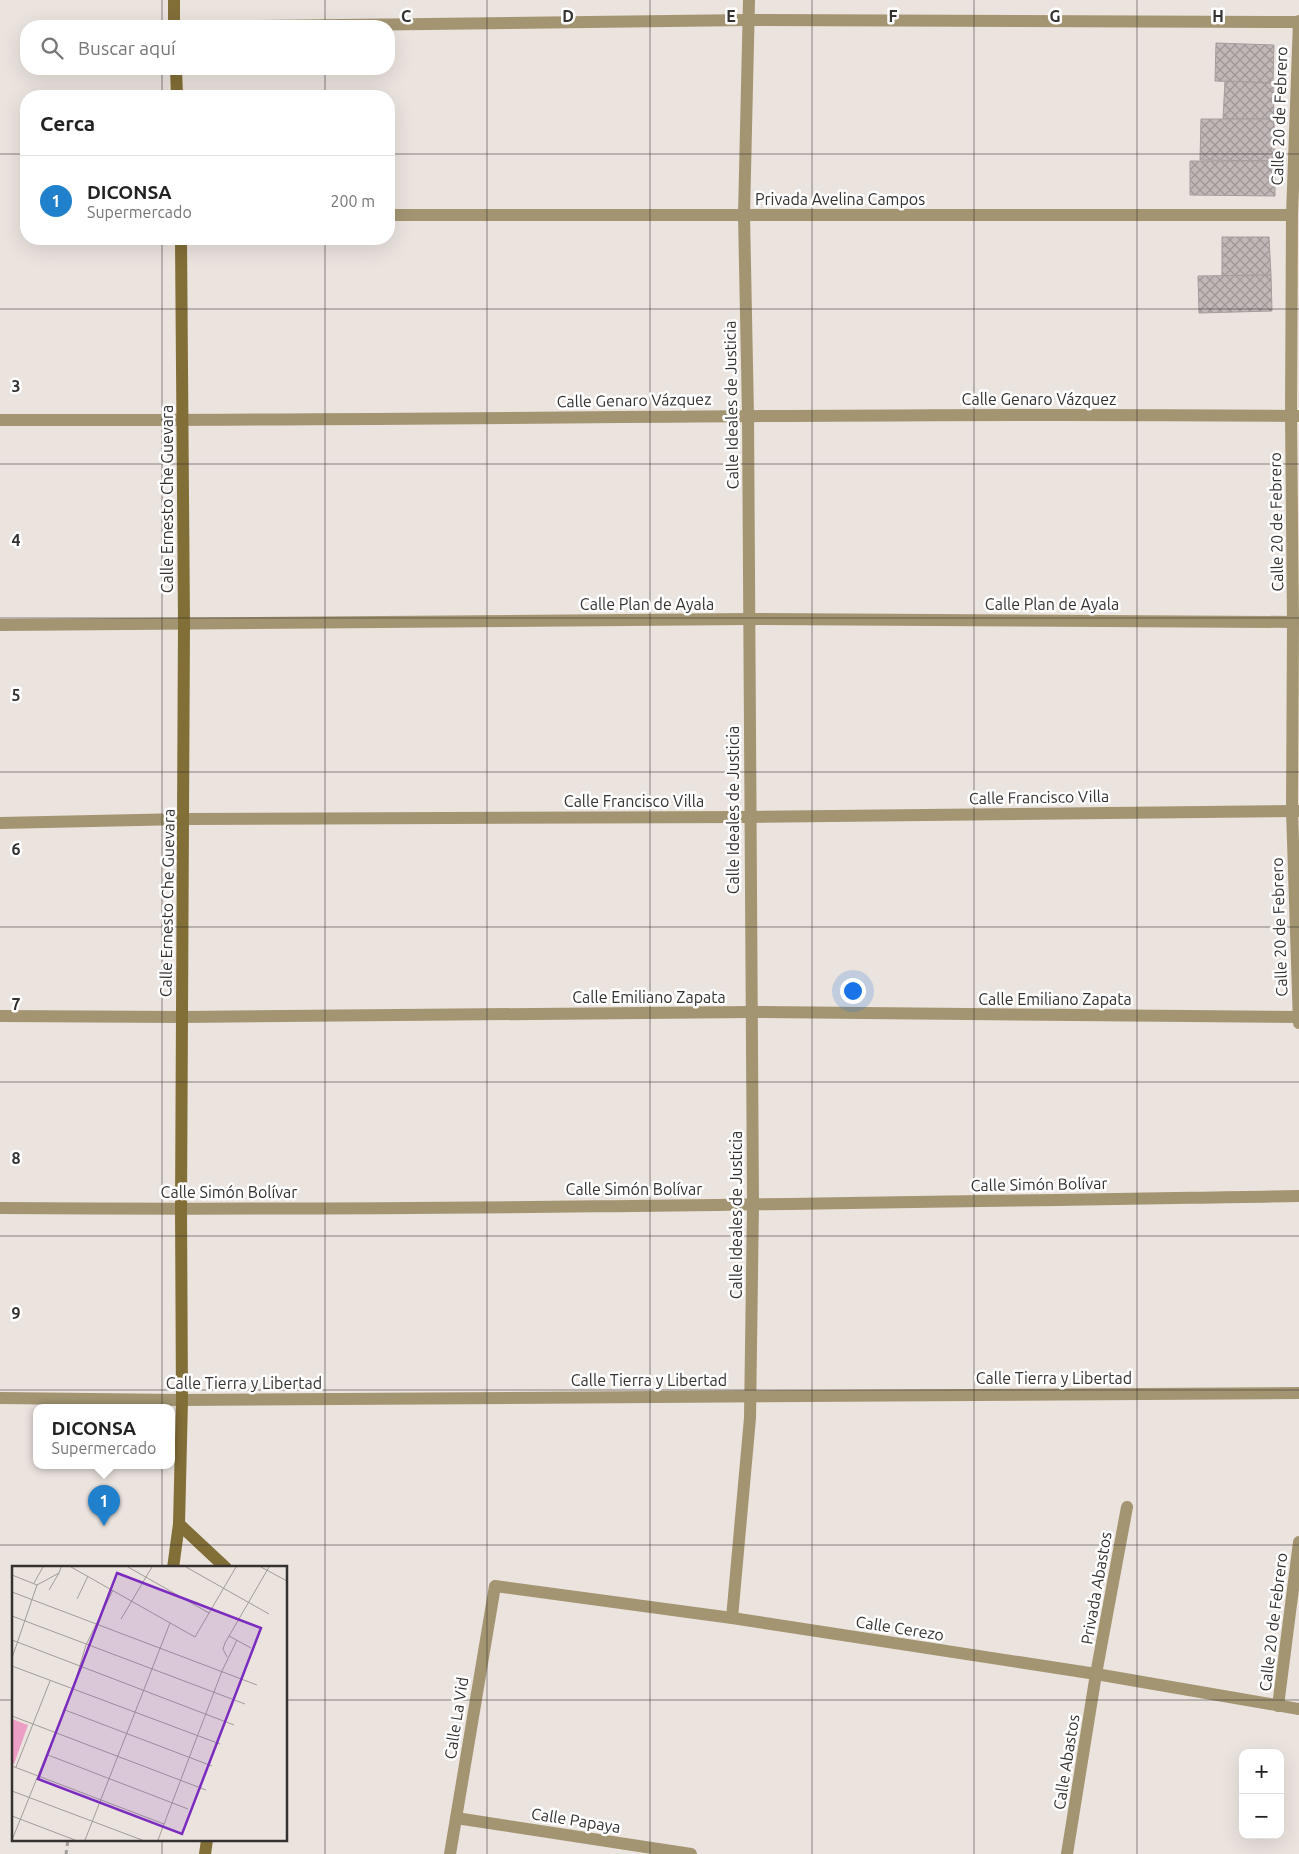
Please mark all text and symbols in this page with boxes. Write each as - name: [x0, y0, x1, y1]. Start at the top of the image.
- text: C: [401, 7, 411, 25]
- text: D: [562, 7, 574, 25]
- text: E: [726, 7, 736, 25]
- text: F: [889, 7, 898, 25]
- text: G: [1049, 7, 1061, 25]
- text: H: [1212, 7, 1224, 25]
- search box: [20, 20, 395, 75]
- icon: search: [38, 34, 66, 62]
- text: Buscar aquí: [78, 37, 176, 59]
- street label: Calle 20 de Febrero: [1268, 46, 1290, 186]
- text: Cerca: [40, 111, 95, 135]
- text: DICONSA: [87, 181, 172, 203]
- street label: Privada Avelina Campos: [755, 190, 925, 208]
- text: 1: [51, 192, 61, 210]
- text: 200 m: [330, 192, 375, 210]
- text: Supermercado: [87, 203, 192, 221]
- street label: Calle Ideales de Justicia: [721, 321, 741, 489]
- text: 3: [11, 377, 21, 395]
- street label: Calle Genaro Vázquez: [556, 390, 712, 410]
- street label: Calle Genaro Vázquez: [962, 390, 1116, 408]
- street label: Calle Ernesto Che Guevara: [158, 405, 176, 593]
- street label: Calle 20 de Febrero: [1266, 452, 1286, 592]
- text: 4: [11, 531, 21, 549]
- street label: Calle Plan de Ayala: [580, 595, 714, 613]
- street label: Calle Plan de Ayala: [985, 595, 1119, 613]
- text: 5: [11, 686, 21, 704]
- street label: Calle Ideales de Justicia: [724, 726, 742, 894]
- street label: Calle Francisco Villa: [969, 787, 1109, 807]
- street label: Calle Francisco Villa: [564, 792, 704, 810]
- street label: Calle Ernesto Che Guevara: [156, 809, 178, 997]
- text: 6: [11, 840, 21, 858]
- street label: Calle 20 de Febrero: [1268, 857, 1290, 997]
- your location: [840, 978, 866, 1004]
- street label: Calle Emiliano Zapata: [572, 988, 726, 1006]
- street label: Calle Emiliano Zapata: [978, 990, 1132, 1008]
- text: 7: [11, 995, 21, 1013]
- street label: Calle Ideales de Justicia: [727, 1131, 745, 1299]
- text: 8: [11, 1149, 21, 1167]
- street label: Calle Simón Bolívar: [970, 1174, 1108, 1194]
- street label: Calle Simón Bolívar: [566, 1180, 702, 1198]
- street label: Calle Simón Bolívar: [161, 1183, 297, 1201]
- text: 9: [11, 1304, 21, 1322]
- street label: Calle Tierra y Libertad: [976, 1369, 1132, 1387]
- street label: Calle Tierra y Libertad: [571, 1371, 727, 1389]
- street label: Calle Tierra y Libertad: [166, 1374, 322, 1392]
- popup: [33, 1404, 175, 1469]
- text: DICONSA: [52, 1417, 136, 1439]
- text: Supermercado: [52, 1439, 156, 1457]
- pin: 1: [88, 1485, 120, 1526]
- street label: Privada Abastos: [1077, 1530, 1115, 1646]
- street label: Calle 20 de Febrero: [1256, 1552, 1290, 1692]
- inset map: [12, 1566, 288, 1842]
- street label: Calle Cerezo: [855, 1612, 945, 1644]
- street label: Calle La Vid: [441, 1676, 471, 1760]
- street label: Calle Abastos: [1050, 1713, 1082, 1811]
- map controls: [1239, 1749, 1284, 1839]
- button: +: [1239, 1749, 1284, 1794]
- button: −: [1239, 1794, 1284, 1839]
- street label: Calle Papaya: [530, 1804, 622, 1836]

